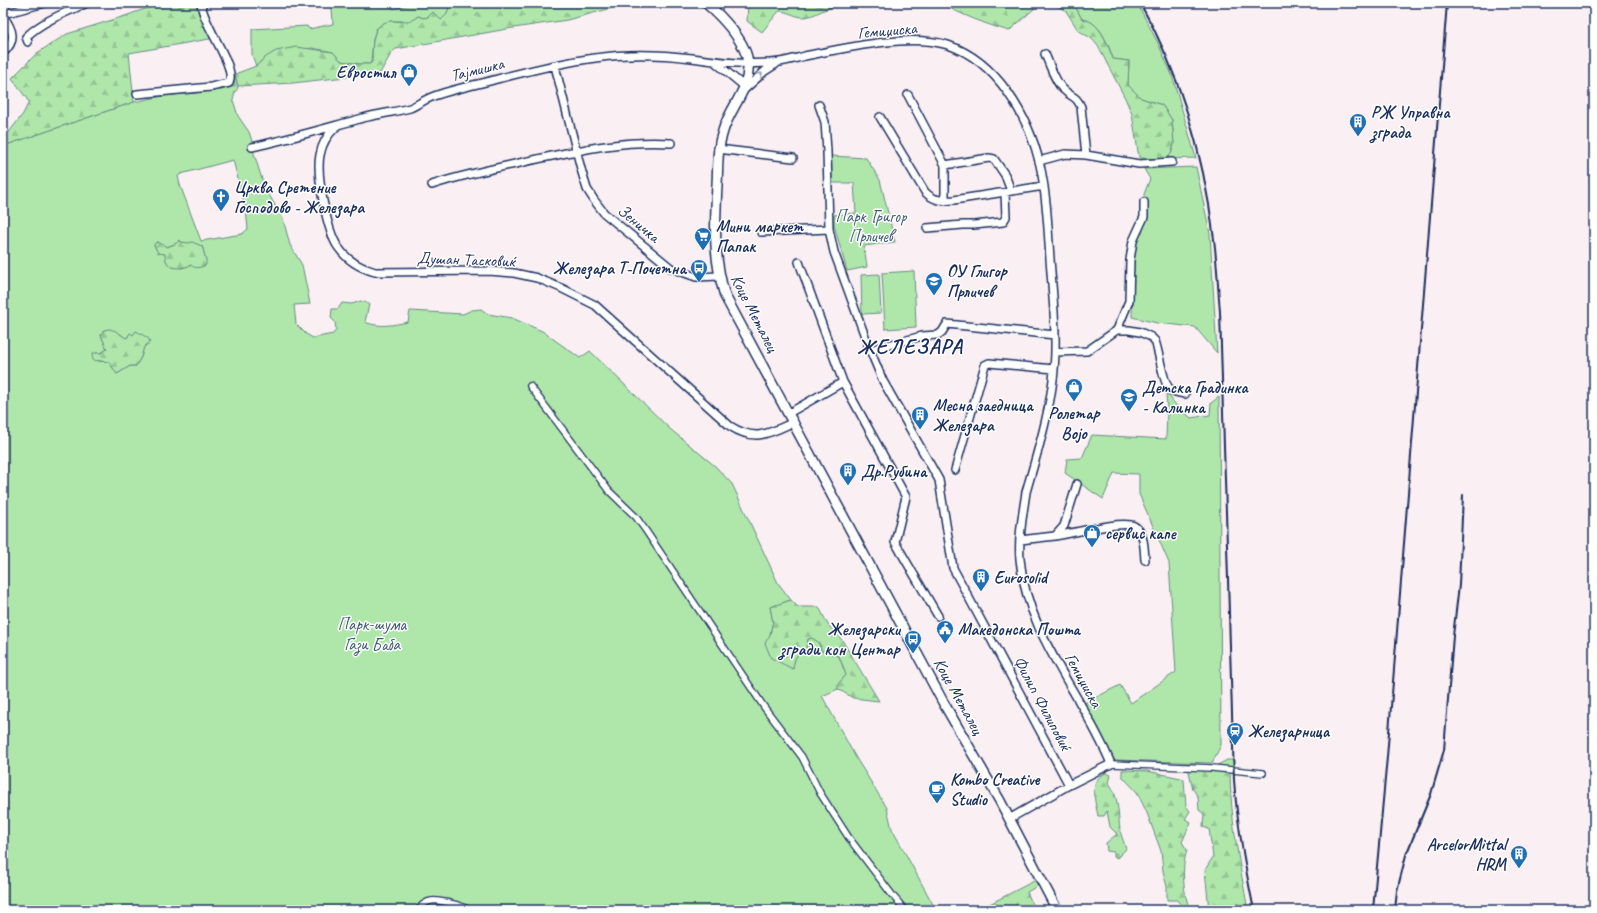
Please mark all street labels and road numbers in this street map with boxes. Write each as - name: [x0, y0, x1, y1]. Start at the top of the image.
- street label: Гемиџиска: [857, 17, 919, 44]
- street label: Тајмишка: [448, 52, 507, 86]
- street label: Зеничка: [613, 200, 666, 248]
- street label: Душан Тасковиќ: [416, 247, 518, 272]
- street label: Коце Металец: [726, 271, 784, 356]
- street label: Гемиџиска: [1060, 649, 1108, 712]
- street label: Филип Филиповиќ: [1009, 652, 1077, 756]
- street label: Коце Металец: [929, 654, 989, 739]

